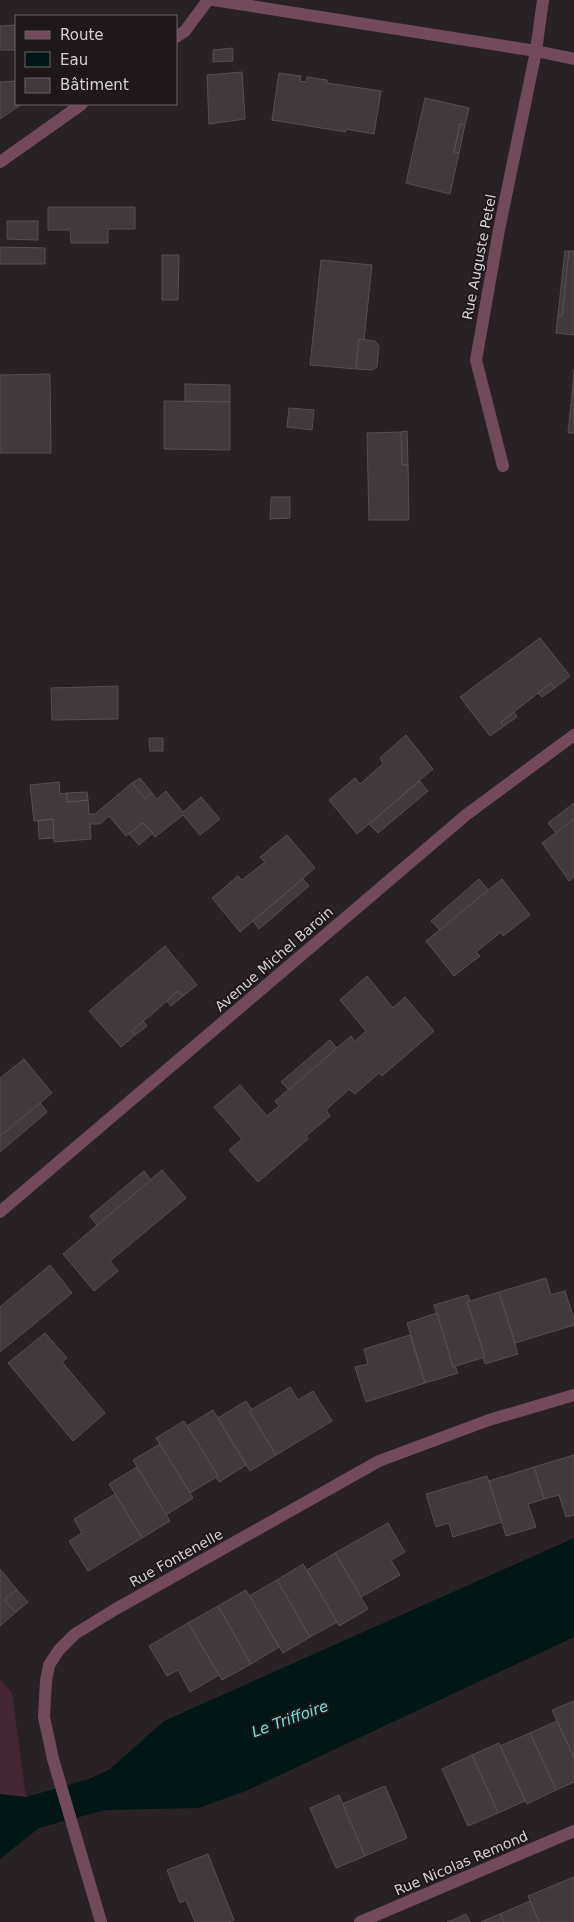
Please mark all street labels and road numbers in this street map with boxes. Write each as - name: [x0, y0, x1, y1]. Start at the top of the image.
- street label: Rue Auguste Petel: [459, 193, 499, 321]
- street label: Avenue Michel Baroin: [212, 903, 336, 1015]
- street label: Rue Fontenelle: [127, 1526, 225, 1590]
- street label: Rue Nicolas Remond: [392, 1828, 530, 1898]

